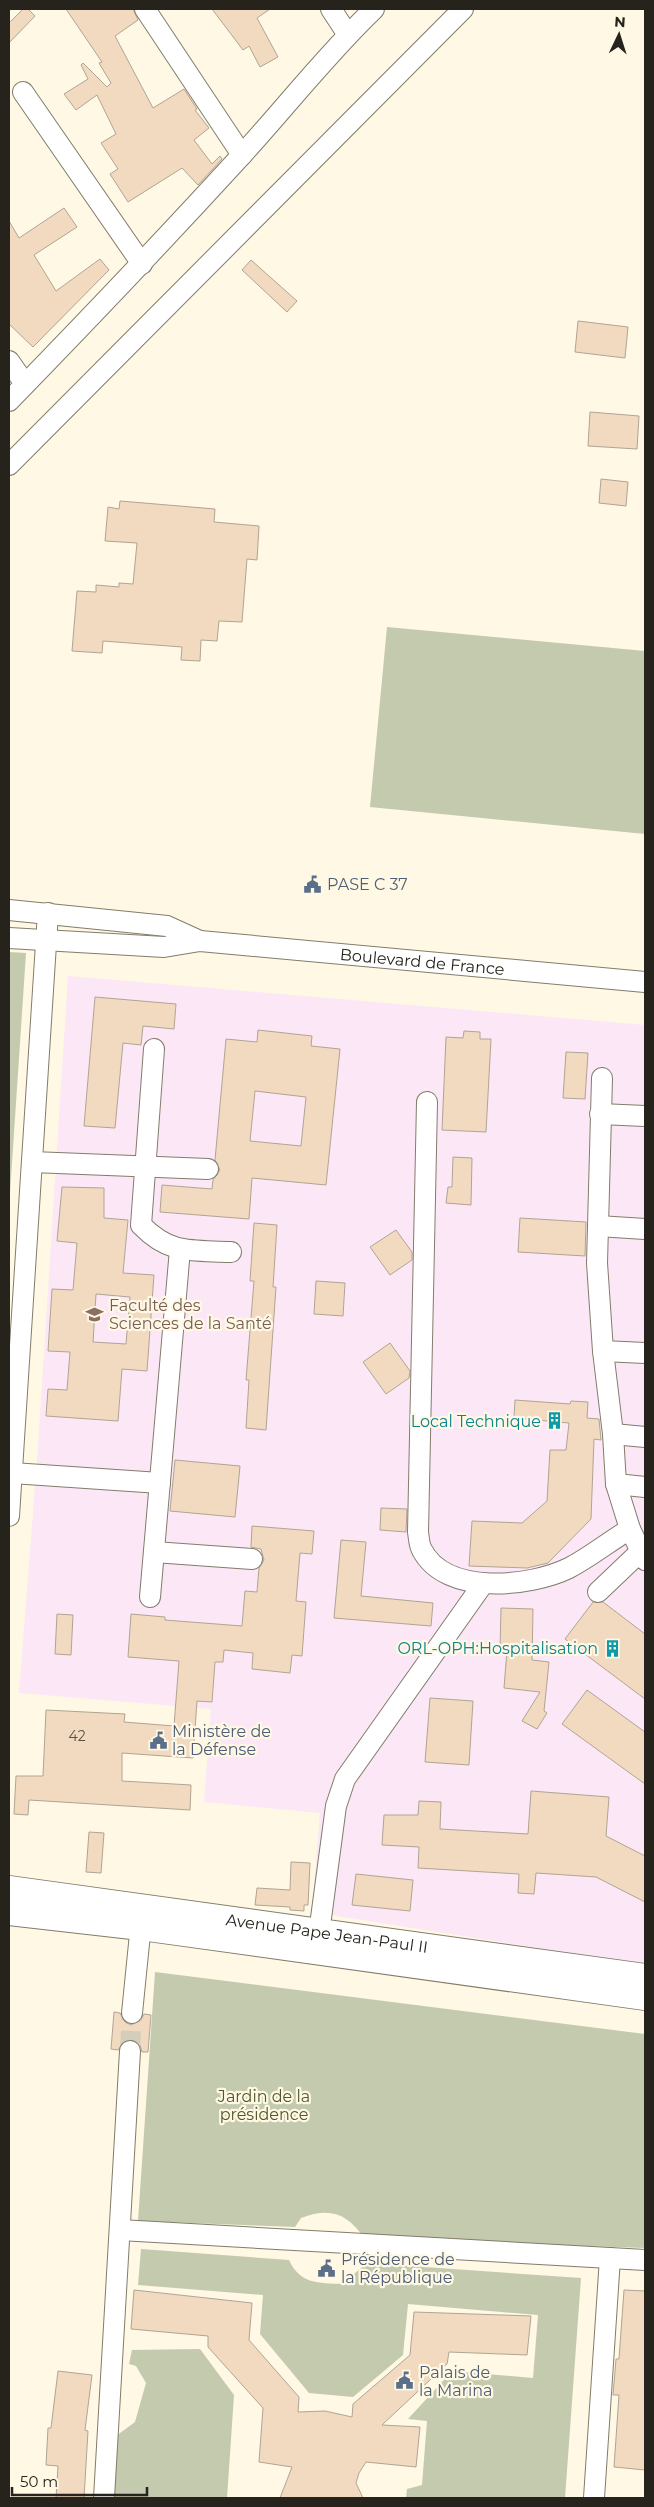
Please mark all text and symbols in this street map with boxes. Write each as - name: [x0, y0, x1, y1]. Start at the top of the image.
- north arrow: [594, 10, 644, 60]
- text: N: [614, 13, 626, 31]
- public building icon: PASE C 37: [303, 874, 323, 894]
- place label: PASE C 37: [327, 875, 408, 894]
- street label: Boulevard de France: [339, 944, 505, 979]
- place label: Faculté des Sciences de la Santé: [109, 1296, 272, 1333]
- school or university icon: Faculté des Sciences de la Santé: [85, 1304, 105, 1324]
- building icon: Local Technique: [545, 1411, 565, 1431]
- place label: Local Technique: [411, 1412, 541, 1431]
- building icon: ORL-OPH:Hospitalisation: [602, 1638, 622, 1658]
- place label: ORL-OPH:Hospitalisation: [397, 1639, 598, 1658]
- place label: Ministère de la Défense: [172, 1722, 271, 1759]
- house number: 42: [68, 1727, 86, 1745]
- public building icon: Ministère de la Défense: [148, 1730, 168, 1750]
- street label: Avenue Pape Jean-Paul II: [225, 1910, 429, 1956]
- park label: Jardin de la présidence: [217, 2087, 310, 2124]
- place label: Présidence de la République: [341, 2250, 455, 2287]
- public building icon: Présidence de la République: [317, 2258, 337, 2278]
- place label: Palais de la Marina: [419, 2363, 493, 2400]
- public building icon: Palais de la Marina: [395, 2371, 415, 2391]
- scale bar: [12, 2464, 148, 2496]
- text: 50 m: [20, 2472, 58, 2491]

